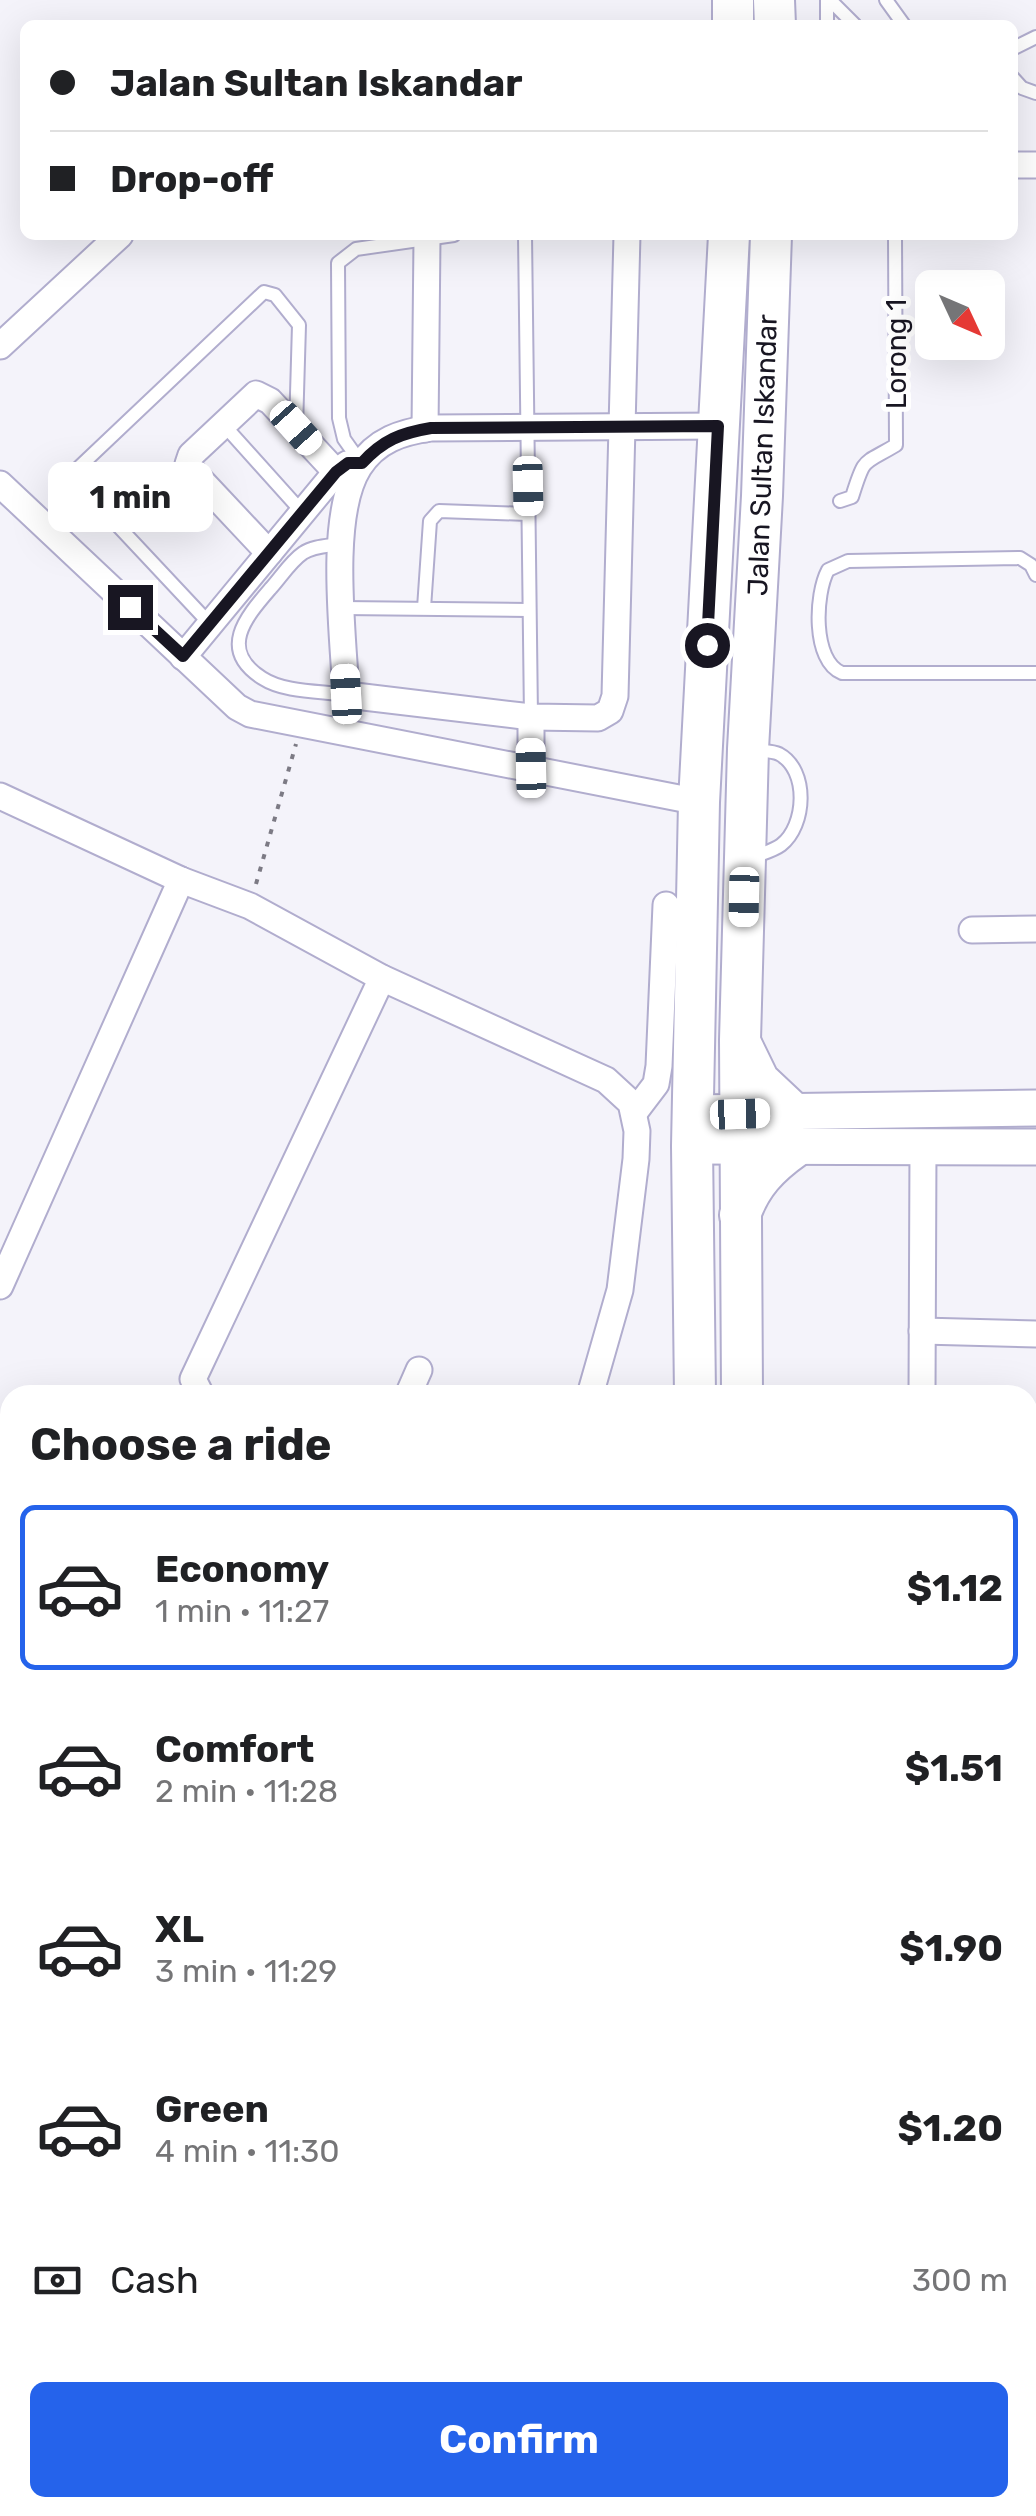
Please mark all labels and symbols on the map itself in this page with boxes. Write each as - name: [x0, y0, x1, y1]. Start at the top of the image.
- north arrow: [915, 270, 1005, 360]
- street label: Lorong 1: [880, 299, 913, 409]
- street label: Jalan Sultan Iskandar: [741, 313, 784, 596]
- car: [265, 396, 327, 460]
- car: [512, 456, 544, 516]
- callout: 1 min: [48, 462, 212, 532]
- route end: [108, 585, 153, 630]
- route start: [685, 623, 730, 668]
- car: [329, 663, 363, 725]
- car: [515, 738, 547, 798]
- car: [728, 867, 760, 927]
- car: [709, 1098, 771, 1130]

